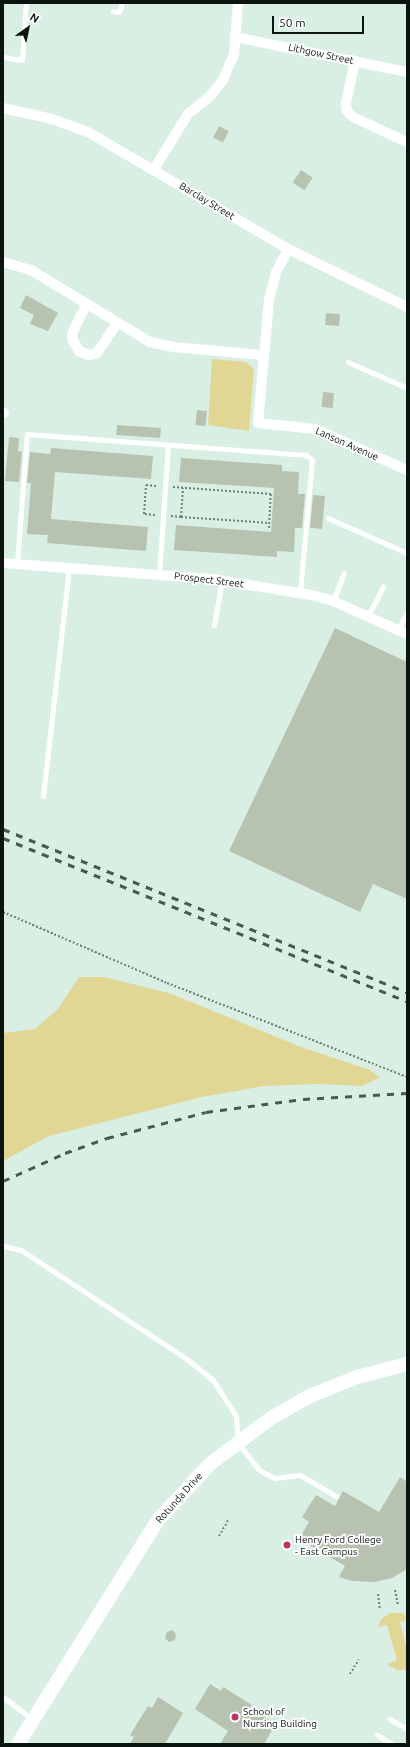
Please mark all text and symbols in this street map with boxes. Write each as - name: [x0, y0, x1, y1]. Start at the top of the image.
- north arrow: [8, 8, 48, 48]
- scale bar: [274, 8, 366, 34]
- text: N: [28, 11, 41, 25]
- text: 50 m: [279, 16, 306, 29]
- street label: Lithgow Street: [287, 41, 355, 67]
- street label: Barclay Street: [177, 180, 237, 222]
- street label: Lanson Avenue: [314, 425, 380, 463]
- street label: Prospect Street: [173, 570, 245, 590]
- street label: Rotunda Drive: [153, 1470, 205, 1526]
- place label: Henry Ford College - East Campus: [295, 1533, 381, 1556]
- marker: Henry Ford College - East Campus: [282, 1540, 292, 1550]
- place label: School of Nursing Building: [243, 1705, 317, 1728]
- marker: School of Nursing Building: [230, 1712, 240, 1722]

